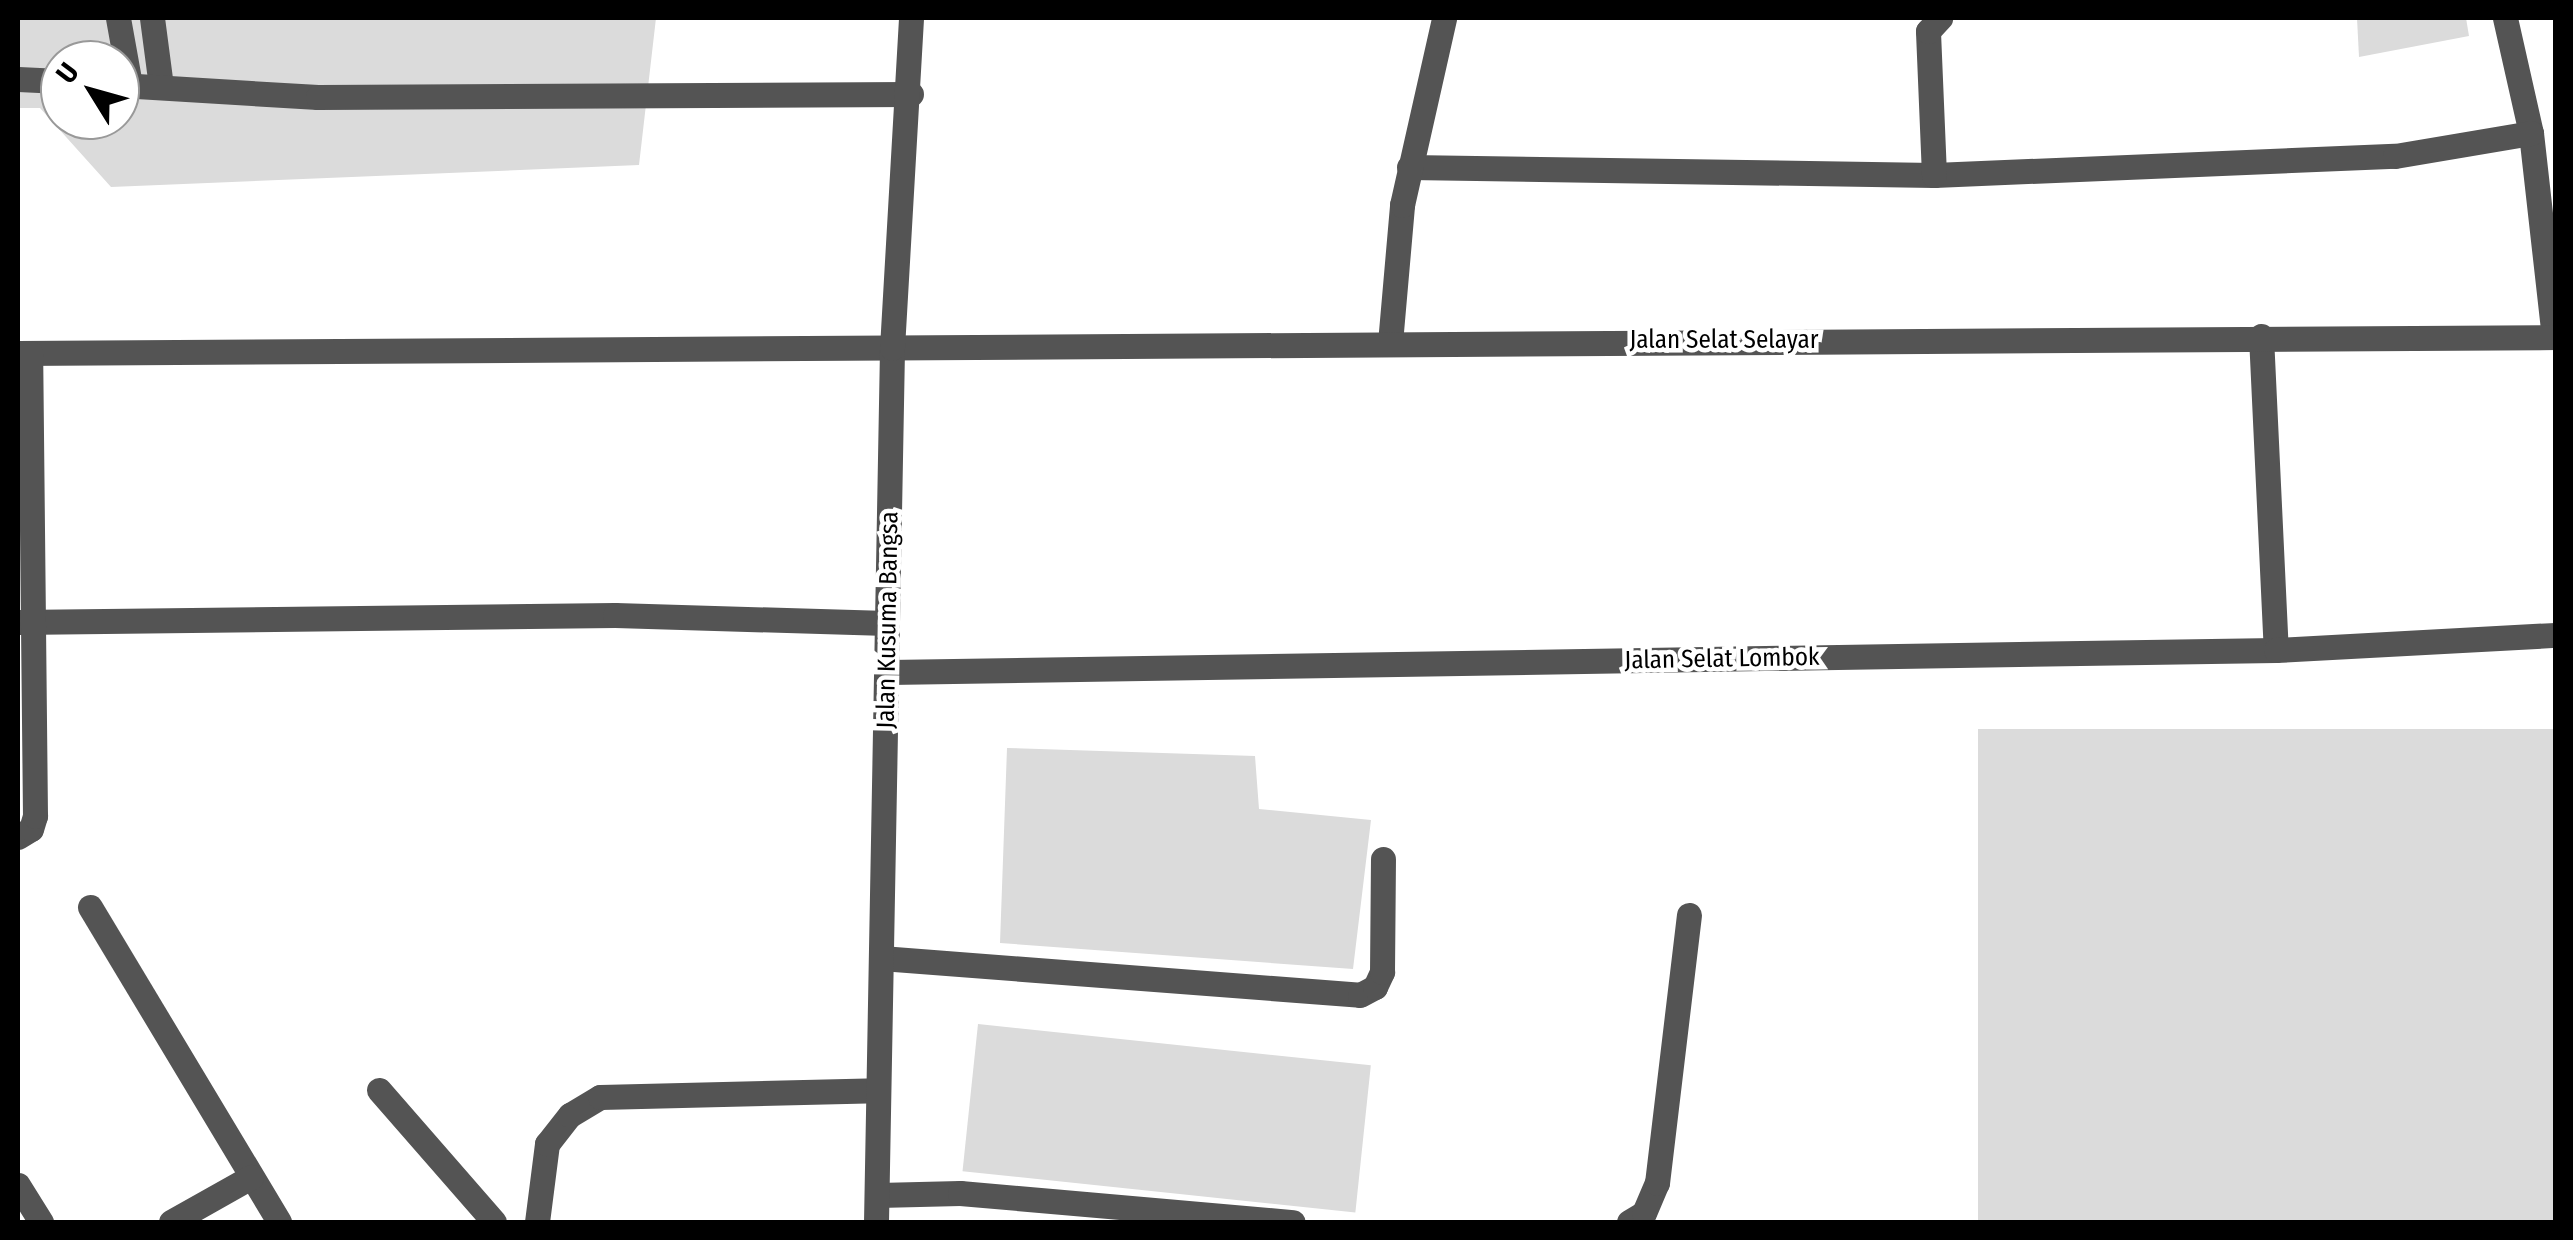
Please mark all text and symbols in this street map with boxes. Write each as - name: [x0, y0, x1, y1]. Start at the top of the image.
- north arrow: [40, 40, 140, 140]
- text: U: [49, 56, 85, 89]
- street label: Jalan Selat Selayar: [1630, 325, 1818, 355]
- street label: Jalan Kusuma Bangsa: [871, 511, 905, 729]
- street label: Jalan Selat Lombok: [1624, 642, 1820, 676]

